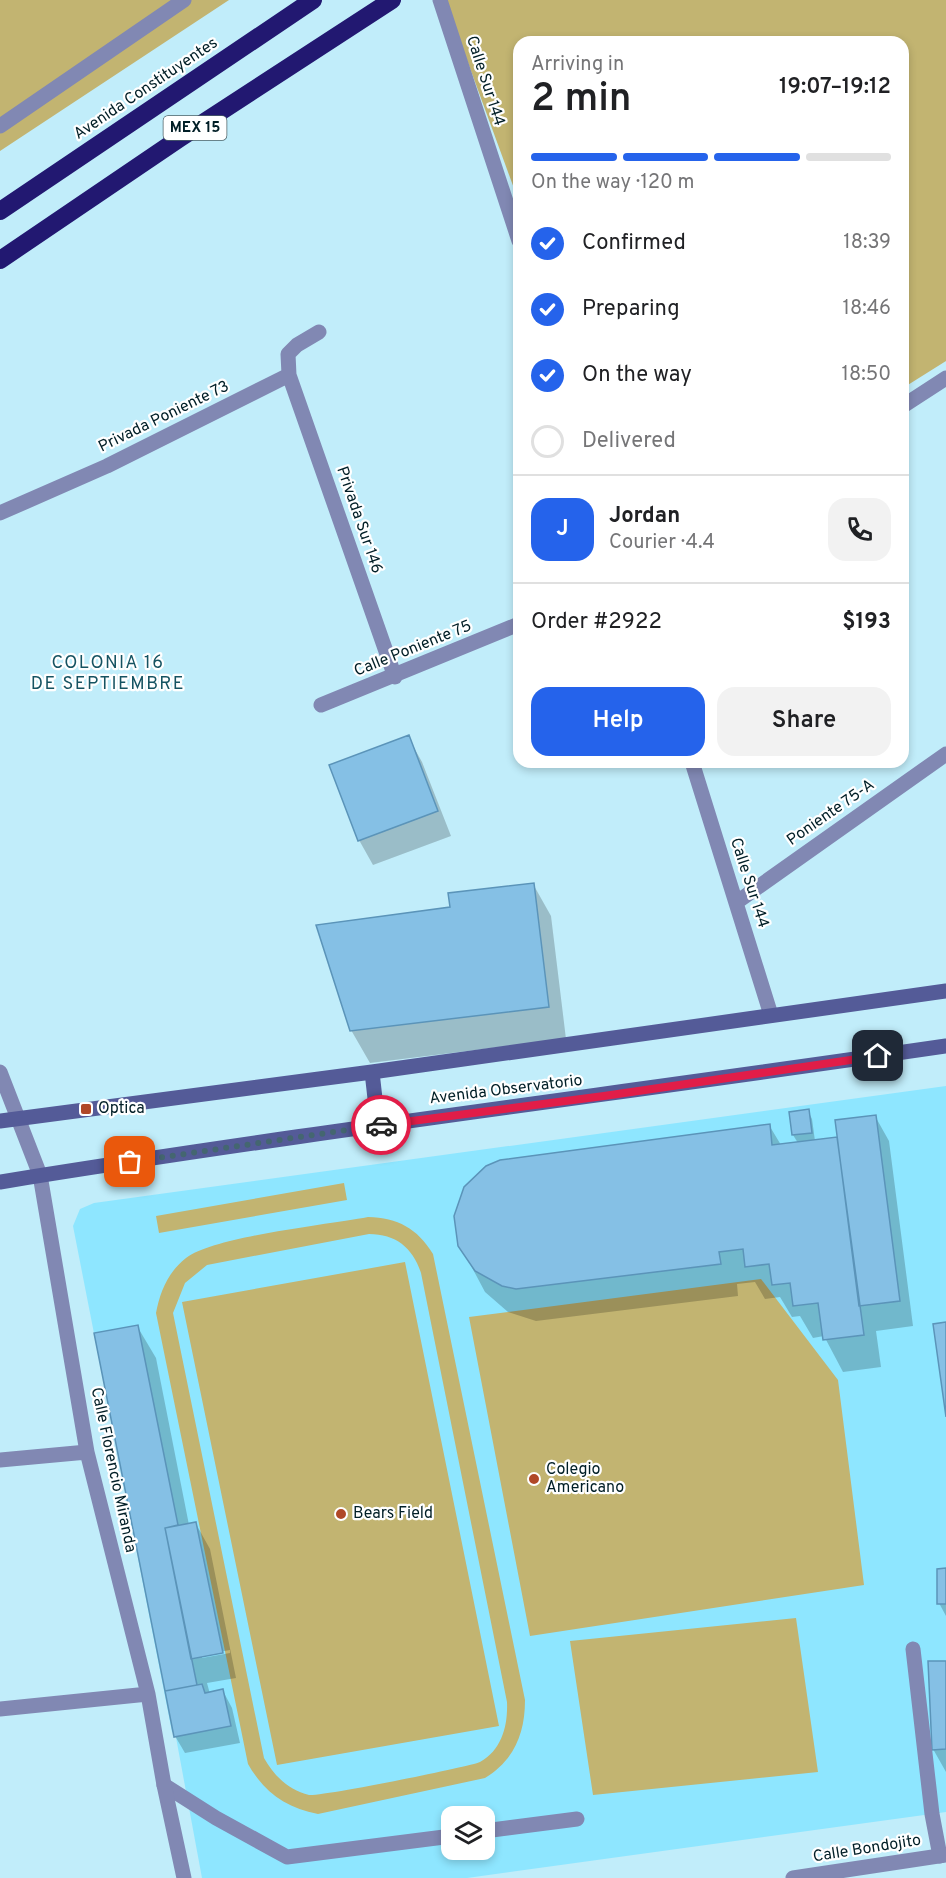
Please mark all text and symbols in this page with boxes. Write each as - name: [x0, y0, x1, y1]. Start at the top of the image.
- street label: Avenida Constituyentes: [70, 33, 222, 145]
- street label: Calle Sur 144: [461, 33, 509, 129]
- text: Arriving in: [531, 52, 624, 78]
- text: 19:07–19:12: [779, 74, 891, 101]
- text: 2 min: [531, 76, 632, 125]
- road number: MEX 15: [164, 116, 226, 140]
- text: On the way · 120 m: [531, 170, 695, 196]
- icon: check: [531, 227, 564, 260]
- text: Confirmed: [582, 230, 686, 257]
- text: 18:39: [843, 230, 891, 256]
- icon: check: [531, 293, 564, 326]
- text: Preparing: [582, 296, 680, 323]
- text: 18:46: [842, 296, 891, 322]
- icon: check: [531, 359, 564, 392]
- text: On the way: [582, 362, 692, 389]
- text: 18:50: [842, 362, 891, 388]
- street label: Privada Poniente 73: [95, 377, 233, 457]
- text: Delivered: [582, 428, 676, 455]
- street label: Privada Sur 146: [331, 464, 387, 576]
- button: phone: [828, 498, 891, 561]
- text: Jordan: [609, 503, 680, 530]
- text: J: [556, 516, 569, 543]
- text: Courier · 4.4: [609, 530, 715, 556]
- text: Order #2922: [531, 609, 662, 636]
- text: $193: [842, 609, 891, 636]
- street label: Calle Poniente 75: [351, 616, 475, 682]
- district label: COLONIA 16 DE SEPTIEMBRE: [31, 652, 185, 696]
- button: Help: [531, 687, 705, 756]
- button: Share: [717, 687, 891, 756]
- street label: Poniente 75-A: [783, 775, 879, 851]
- street label: Calle Sur 144: [725, 835, 773, 931]
- pin: [852, 1030, 903, 1081]
- icon: home: [861, 1039, 894, 1072]
- street label: Avenida Observatorio: [428, 1071, 584, 1109]
- courier: [351, 1095, 411, 1155]
- place label: Optica: [98, 1099, 145, 1119]
- marker: Optica: [79, 1102, 93, 1116]
- icon: car: [365, 1109, 398, 1142]
- pin: [104, 1136, 155, 1187]
- icon: bag: [113, 1145, 146, 1178]
- street label: Calle Florencio Miranda: [86, 1386, 140, 1554]
- place label: Colegio Americano: [546, 1460, 624, 1498]
- marker: Colegio Americano: [527, 1472, 541, 1486]
- place label: Bears Field: [353, 1504, 433, 1524]
- marker: Bears Field: [334, 1507, 348, 1521]
- map controls: [441, 1806, 495, 1860]
- button: layers: [441, 1806, 495, 1860]
- street label: Calle Bondojito: [812, 1831, 923, 1867]

